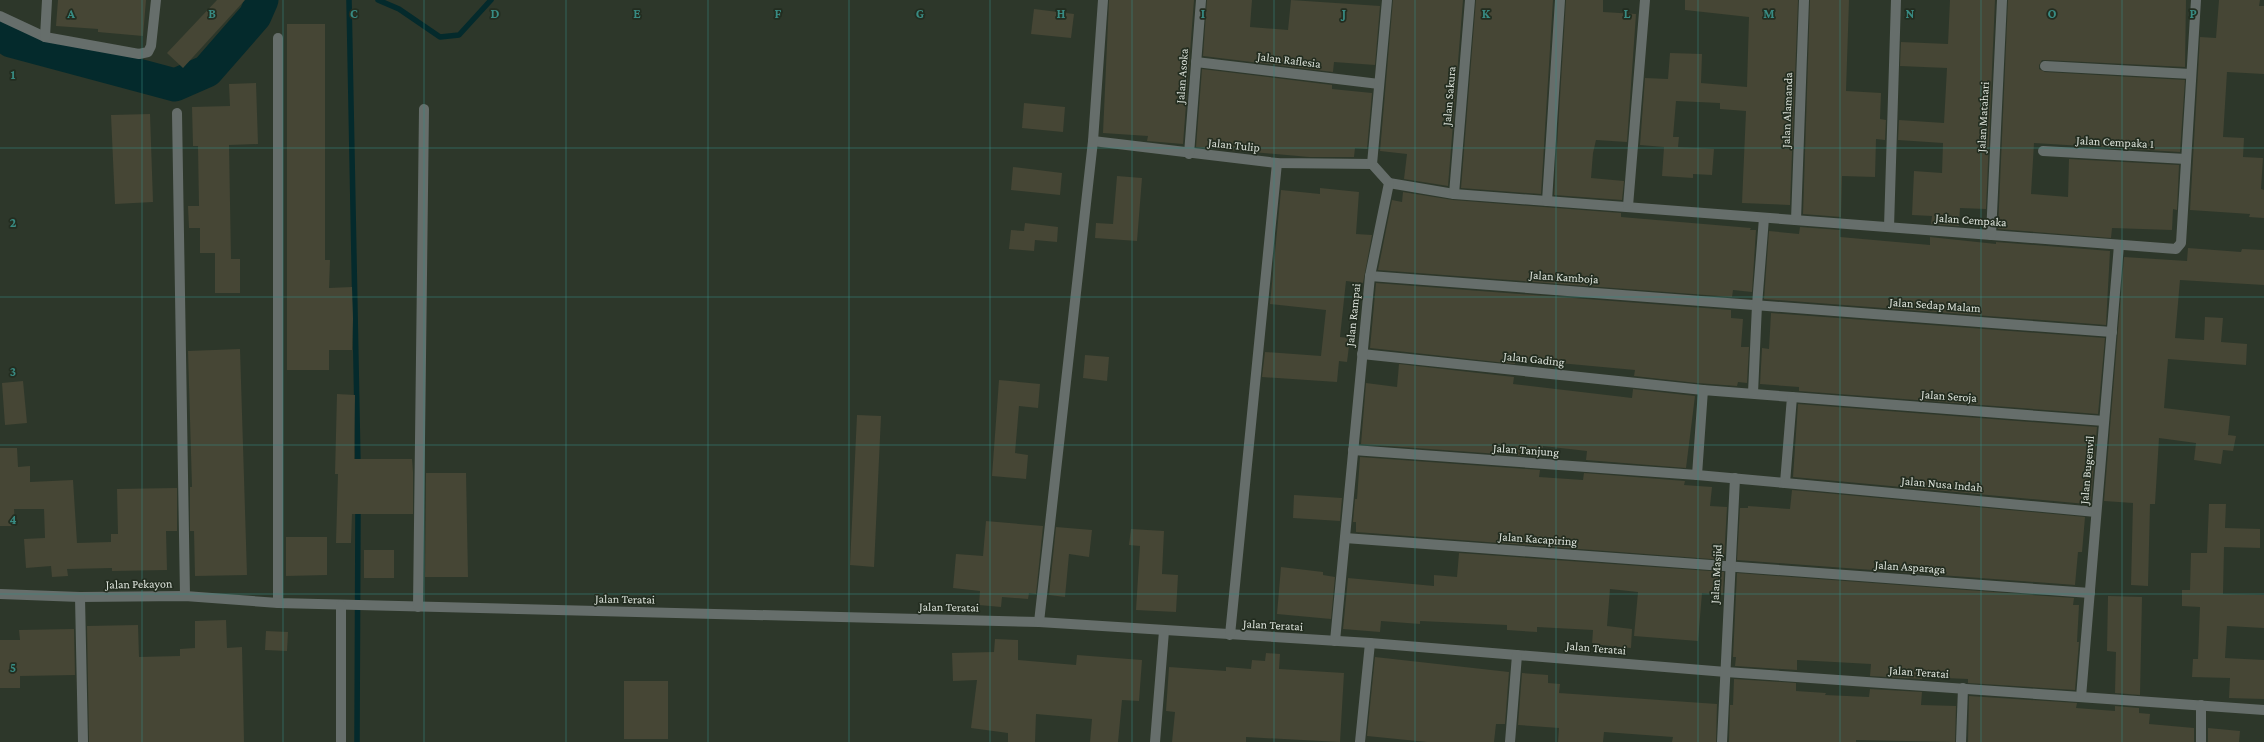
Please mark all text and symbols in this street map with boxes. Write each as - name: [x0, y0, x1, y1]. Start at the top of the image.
- text: A: [66, 6, 75, 21]
- text: B: [208, 6, 216, 21]
- text: C: [350, 6, 358, 21]
- text: D: [491, 6, 500, 21]
- text: E: [633, 6, 641, 21]
- text: F: [775, 6, 782, 21]
- text: G: [916, 6, 924, 21]
- text: H: [1057, 6, 1066, 21]
- text: I: [1201, 6, 1205, 21]
- text: J: [1340, 6, 1346, 21]
- text: K: [1482, 6, 1491, 21]
- text: L: [1624, 6, 1631, 21]
- text: M: [1763, 6, 1775, 21]
- text: N: [1906, 6, 1915, 21]
- text: O: [2048, 6, 2057, 21]
- text: P: [2189, 6, 2197, 21]
- street label: Jalan Asoka: [1173, 48, 1191, 105]
- street label: Jalan Raflesia: [1255, 49, 1322, 71]
- street label: Jalan Sakura: [1439, 65, 1459, 127]
- text: 1: [11, 67, 16, 82]
- street label: Jalan Alamanda: [1779, 72, 1795, 149]
- street label: Jalan Matahari: [1974, 81, 1992, 154]
- street label: Jalan Cempaka 1: [2075, 133, 2154, 151]
- street label: Jalan Tulip: [1206, 135, 1261, 155]
- street label: Jalan Cempaka: [1934, 210, 2008, 230]
- text: 2: [10, 215, 17, 230]
- street label: Jalan Kamboja: [1528, 268, 1599, 286]
- street label: Jalan Rampai: [1343, 283, 1363, 348]
- street label: Jalan Sedap Malam: [1888, 295, 1982, 315]
- street label: Jalan Gading: [1502, 349, 1565, 369]
- text: 3: [10, 364, 16, 379]
- street label: Jalan Seroja: [1920, 387, 1978, 405]
- street label: Jalan Bugenvil: [2077, 435, 2097, 506]
- street label: Jalan Tanjung: [1491, 441, 1560, 459]
- street label: Jalan Nusa Indah: [1900, 473, 1984, 495]
- text: 4: [9, 512, 17, 527]
- street label: Jalan Kacapiring: [1497, 529, 1578, 549]
- street label: Jalan Masjid: [1707, 543, 1725, 605]
- street label: Jalan Asparaga: [1873, 557, 1946, 576]
- street label: Jalan Pekayon: [105, 576, 173, 592]
- street label: Jalan Teratai: [594, 591, 655, 607]
- street label: Jalan Teratai: [918, 599, 979, 615]
- street label: Jalan Teratai: [1242, 616, 1303, 634]
- street label: Jalan Teratai: [1564, 638, 1627, 658]
- text: 5: [10, 660, 16, 675]
- street label: Jalan Teratai: [1888, 663, 1949, 681]

